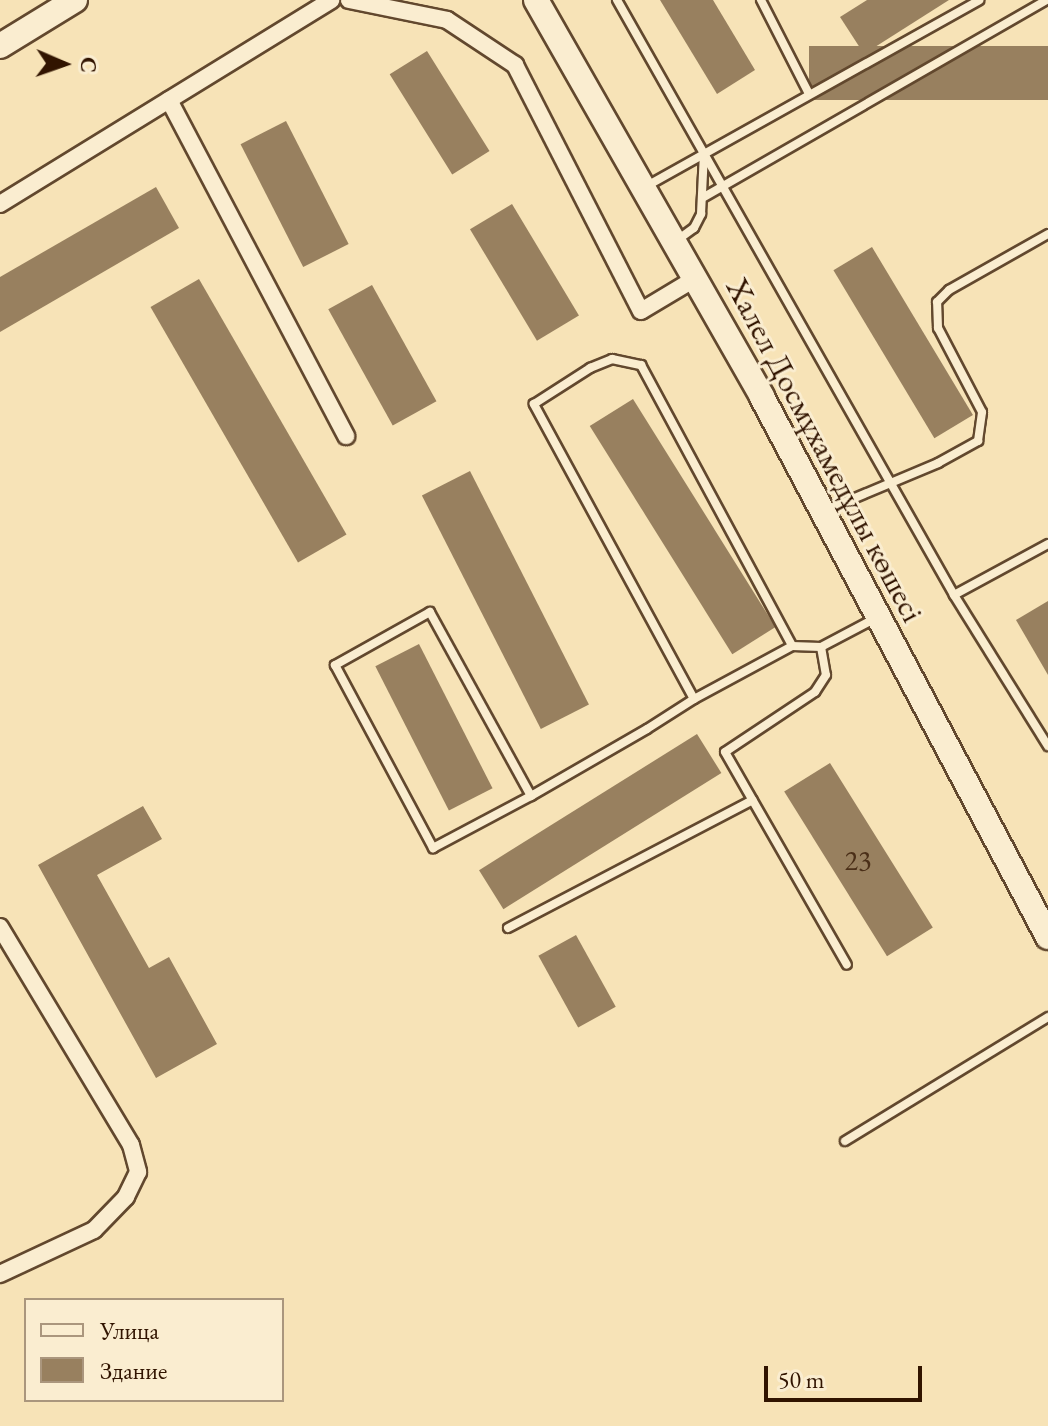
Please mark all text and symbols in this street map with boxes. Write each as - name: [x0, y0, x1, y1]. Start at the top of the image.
- north arrow: [24, 24, 104, 104]
- text: С: [74, 57, 103, 73]
- street label: Халел Досмұхамедұлы көшесі: [718, 272, 932, 628]
- house number: 23: [845, 843, 871, 877]
- legend: [24, 1298, 284, 1402]
- text: Улица: [100, 1315, 159, 1346]
- scale bar: [768, 1350, 926, 1400]
- text: Здание: [100, 1355, 167, 1386]
- text: 50 m: [778, 1364, 825, 1395]

